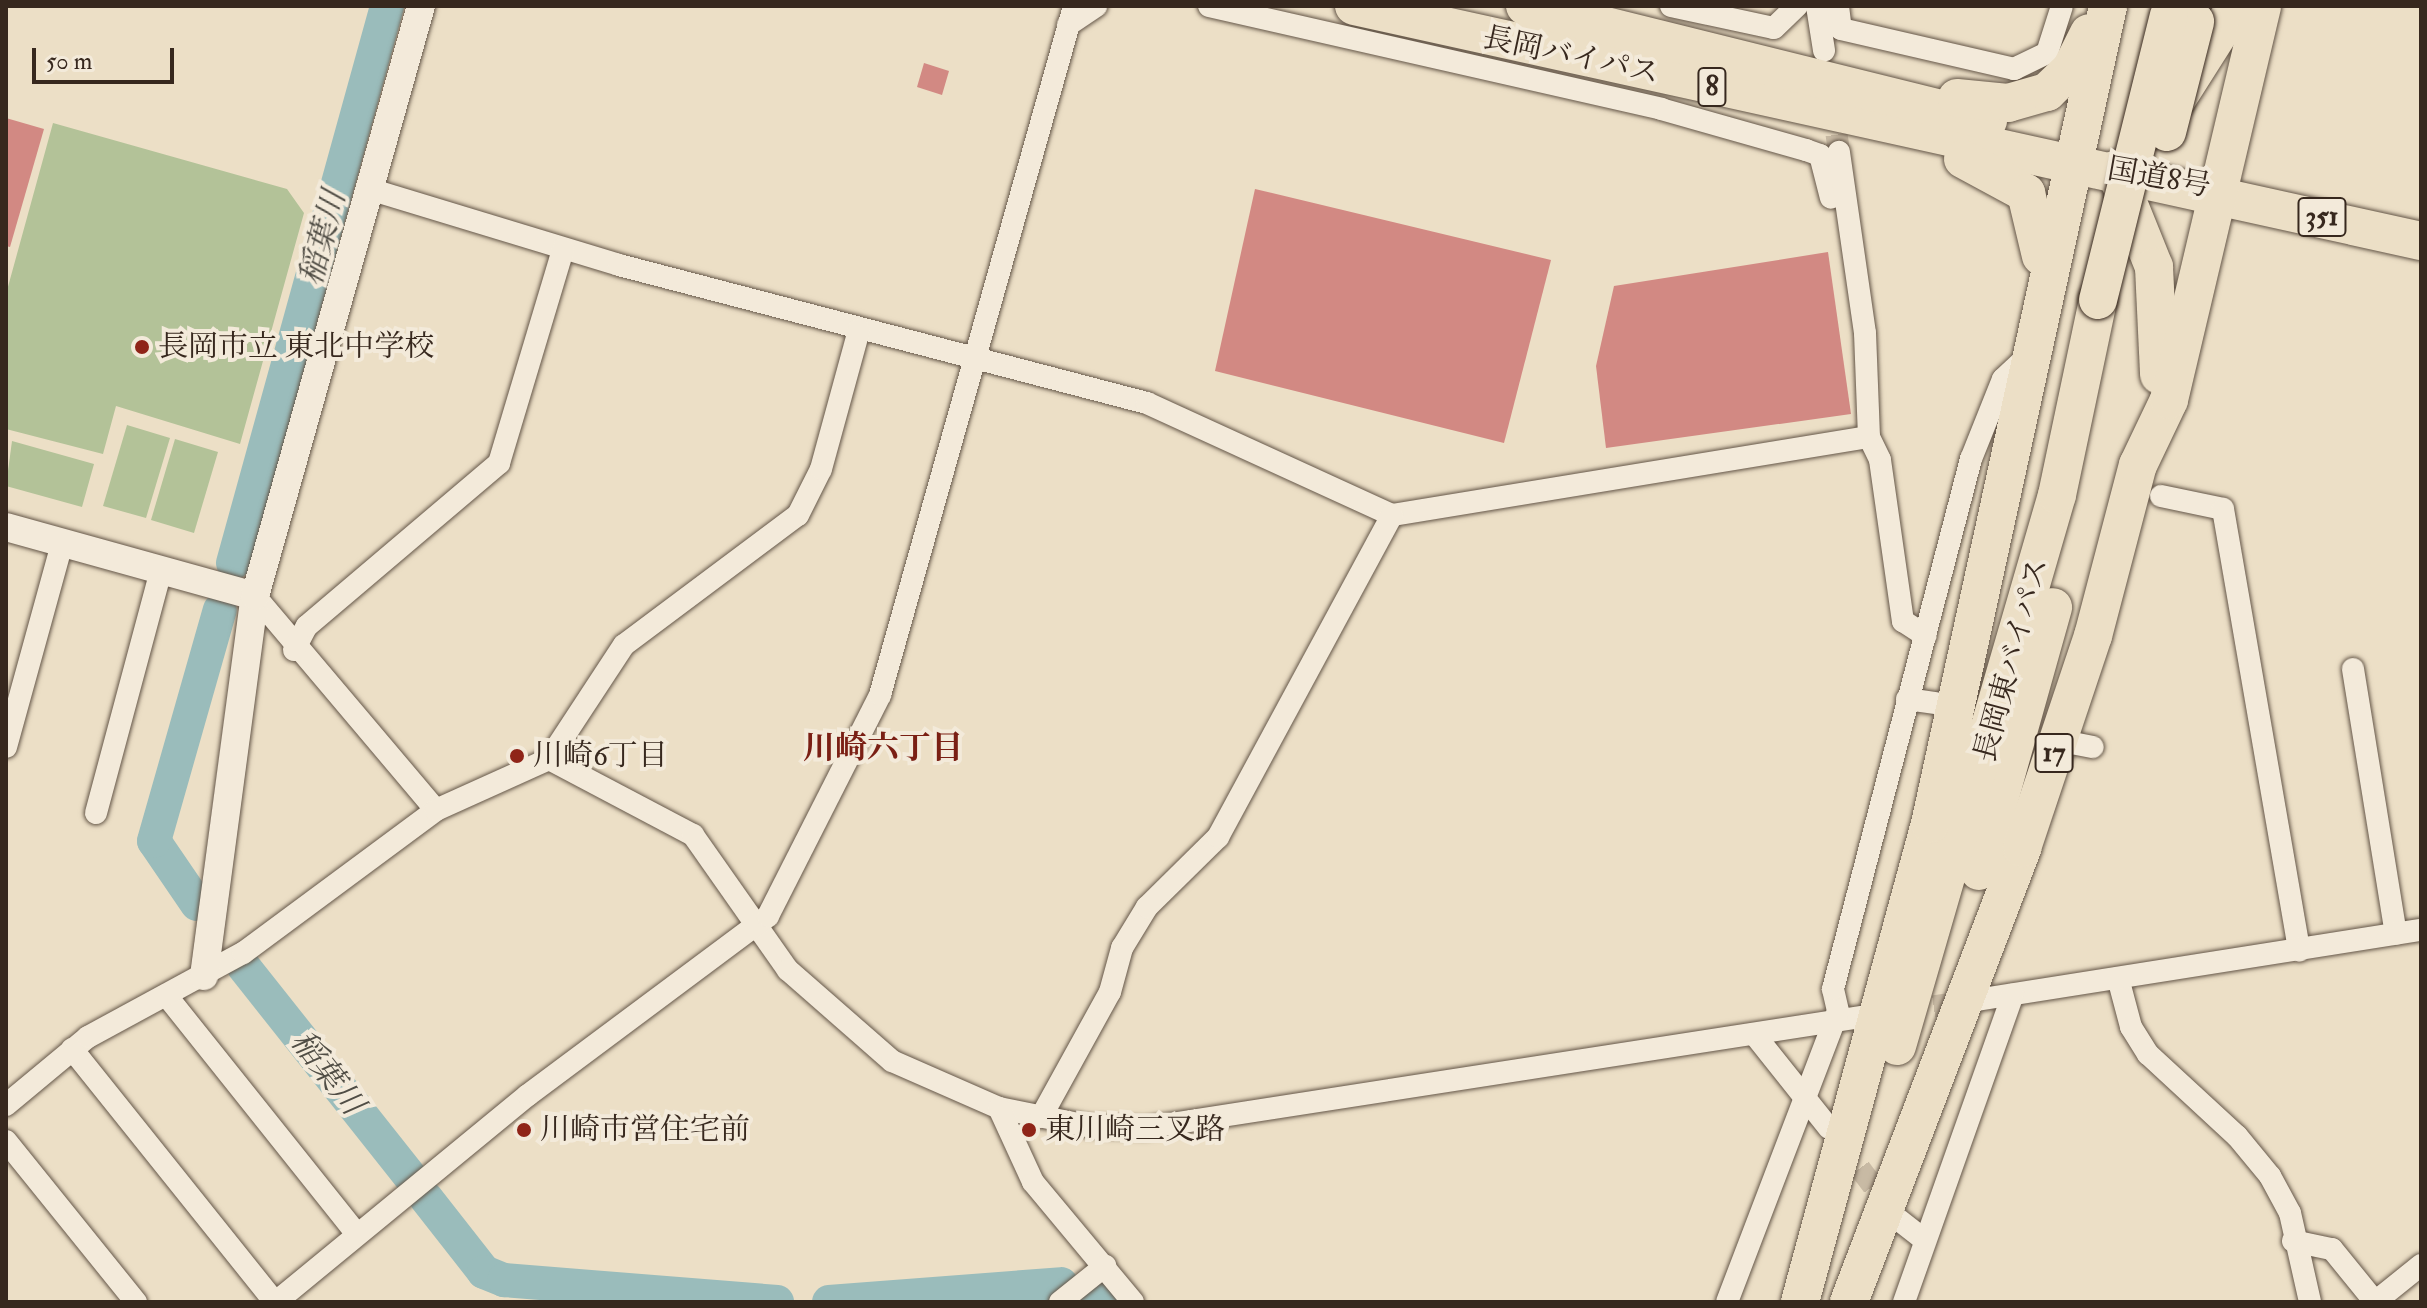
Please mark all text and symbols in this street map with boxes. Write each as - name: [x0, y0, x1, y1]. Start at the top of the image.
- street label: 長岡バイパス: [1479, 20, 1663, 92]
- scale bar: [36, 32, 178, 82]
- text: 50 m: [46, 46, 92, 77]
- road number: 8: [1696, 63, 1728, 111]
- street label: 国道8号: [2105, 151, 2213, 205]
- water label: 稲葉川: [292, 187, 354, 289]
- road number: 351: [2296, 193, 2348, 241]
- place label: 長岡市立 東北中学校: [158, 329, 434, 365]
- marker: 長岡市立 東北中学校: [133, 338, 151, 356]
- street label: 長岡東バイパス: [1967, 554, 2057, 766]
- district label: 川崎六丁目: [803, 729, 963, 767]
- road number: 17: [2034, 729, 2074, 777]
- place label: 川崎6丁目: [533, 738, 668, 774]
- marker: 川崎6丁目: [508, 747, 526, 765]
- water label: 稲葉川: [282, 1023, 372, 1123]
- place label: 川崎市営住宅前: [540, 1112, 750, 1148]
- place label: 東川崎三叉路: [1045, 1112, 1225, 1148]
- marker: 川崎市営住宅前: [515, 1121, 533, 1139]
- marker: 東川崎三叉路: [1020, 1121, 1038, 1139]

